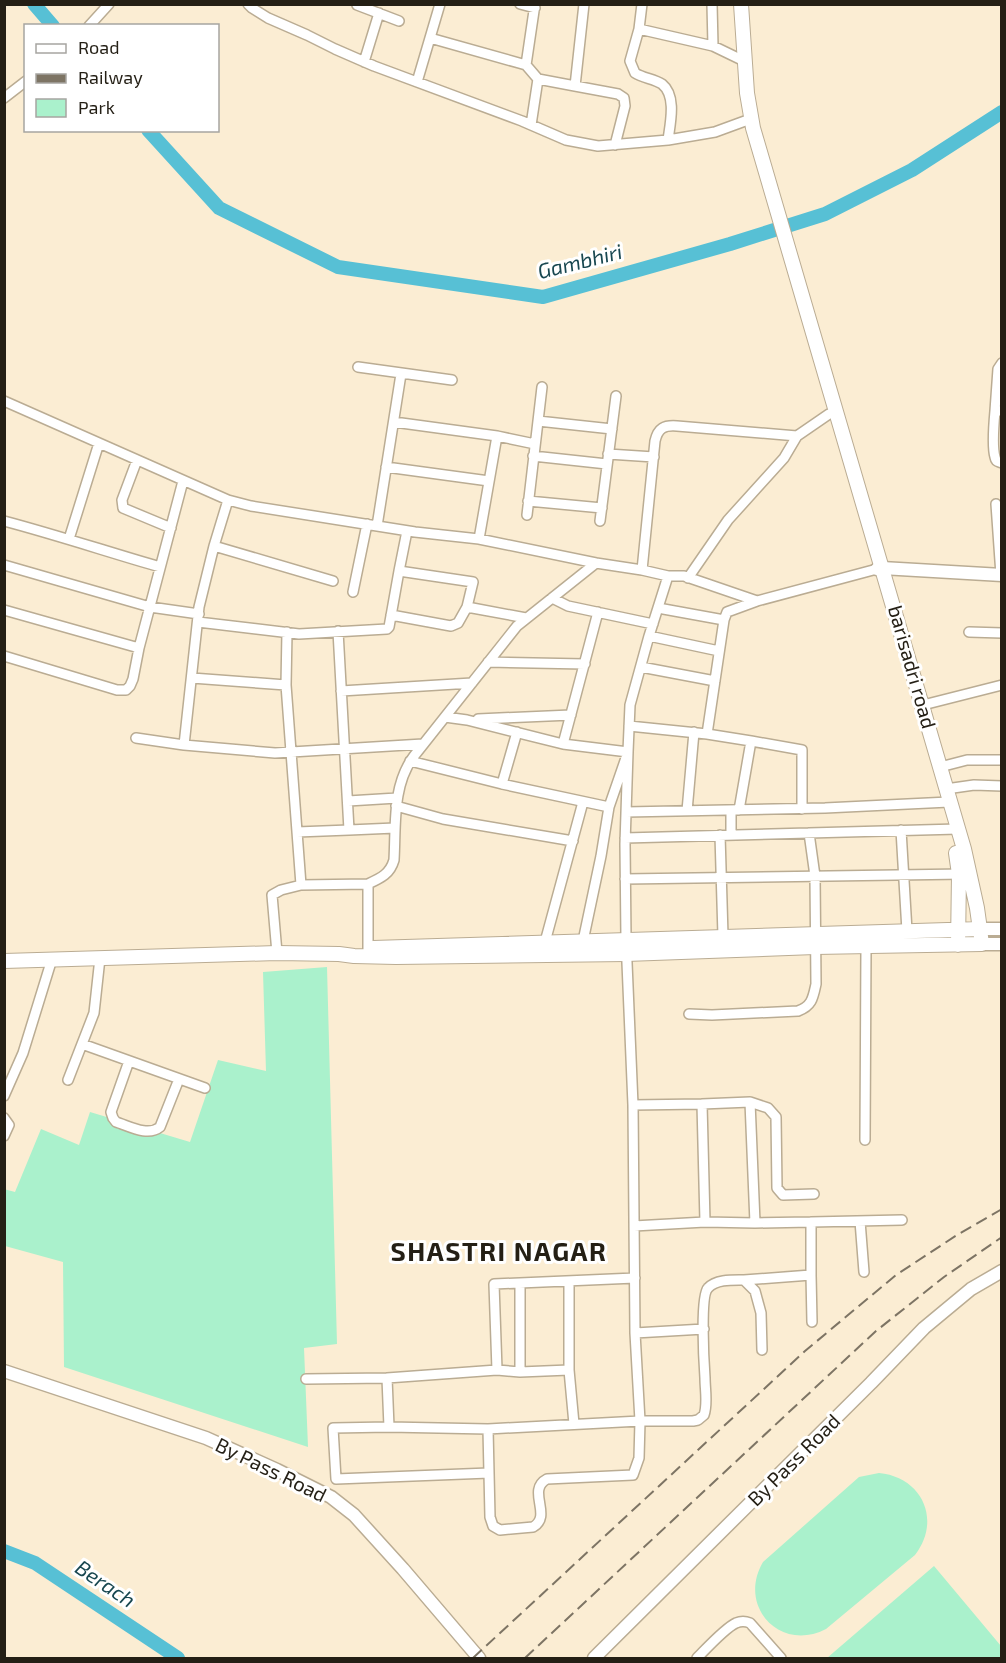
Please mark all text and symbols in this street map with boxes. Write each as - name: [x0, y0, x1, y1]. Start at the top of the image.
- legend: [24, 24, 219, 132]
- text: Road: [78, 36, 119, 58]
- text: Railway: [78, 66, 143, 88]
- text: Park: [78, 96, 115, 118]
- water label: Gambhiri: [535, 238, 625, 283]
- street label: barisadri road: [884, 602, 942, 731]
- district label: SHASTRI NAGAR: [391, 1235, 607, 1266]
- street label: By Pass Road: [742, 1408, 844, 1510]
- street label: By Pass Road: [212, 1432, 331, 1506]
- water label: Berach: [71, 1554, 140, 1612]

